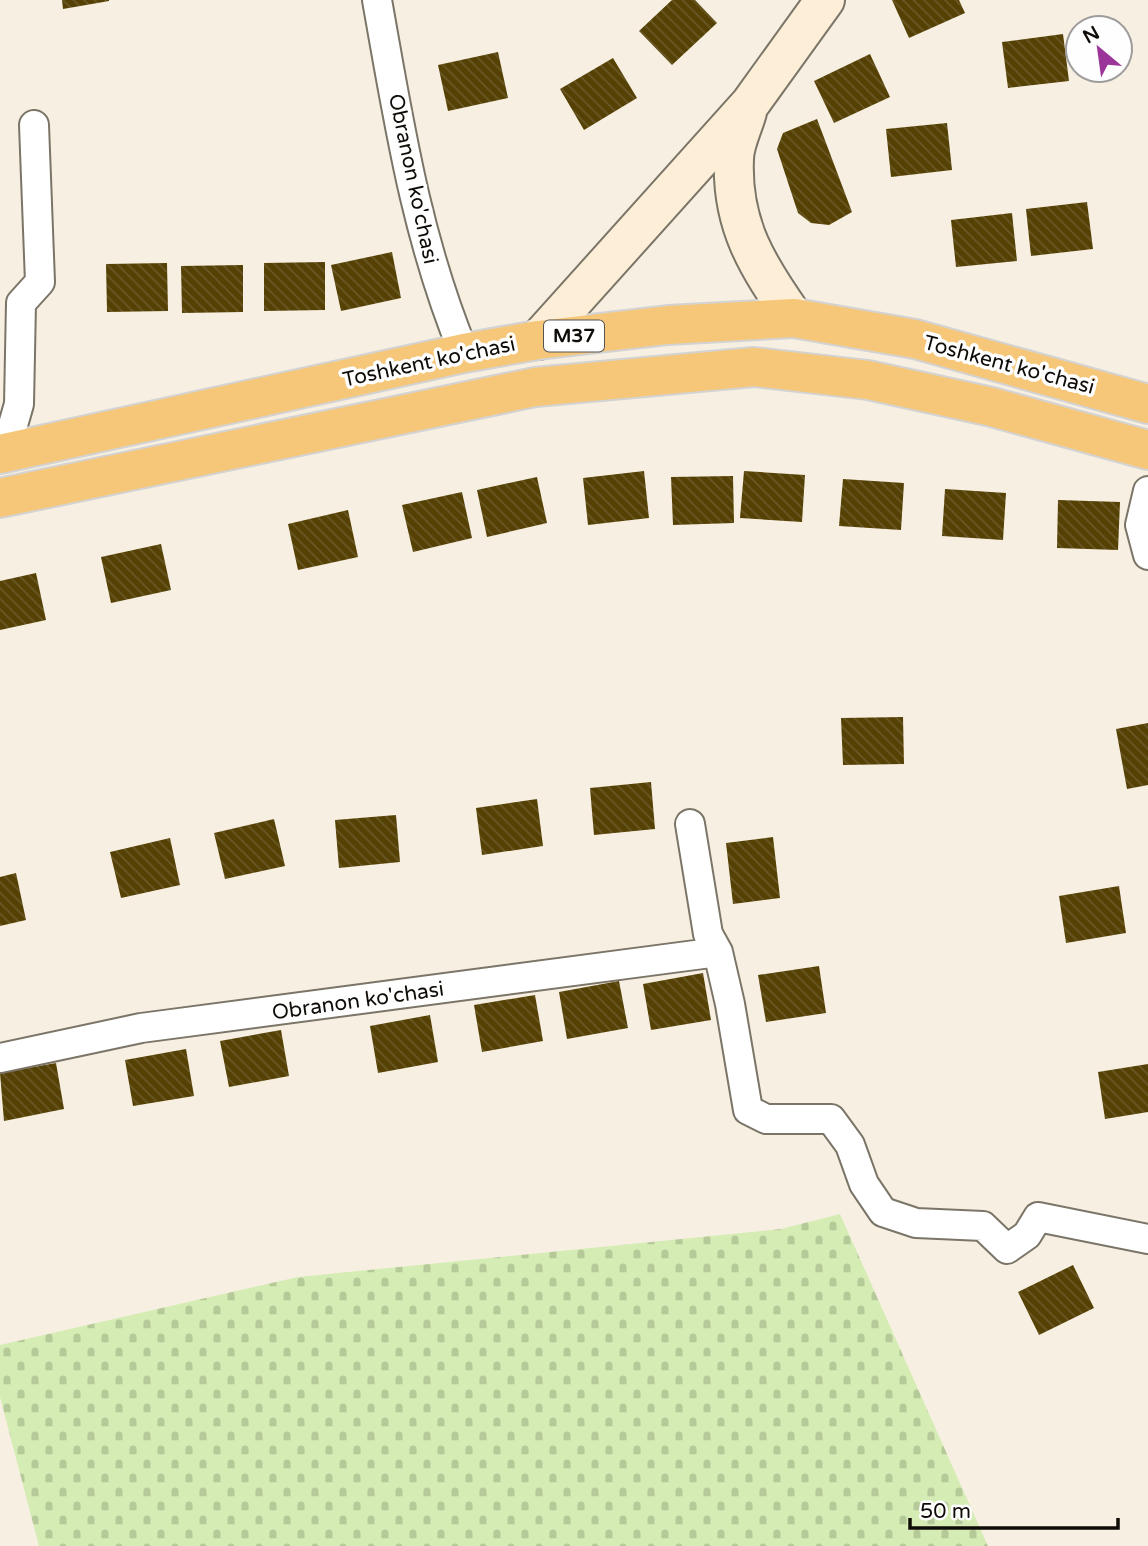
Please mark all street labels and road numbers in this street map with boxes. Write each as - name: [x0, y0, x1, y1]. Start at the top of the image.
- street label: Obranon ko'chasi: [383, 92, 443, 266]
- road number: M37: [544, 320, 604, 352]
- street label: Toshkent ko'chasi: [921, 330, 1097, 400]
- street label: Toshkent ko'chasi: [340, 332, 518, 392]
- street label: Obranon ko'chasi: [270, 977, 446, 1025]

